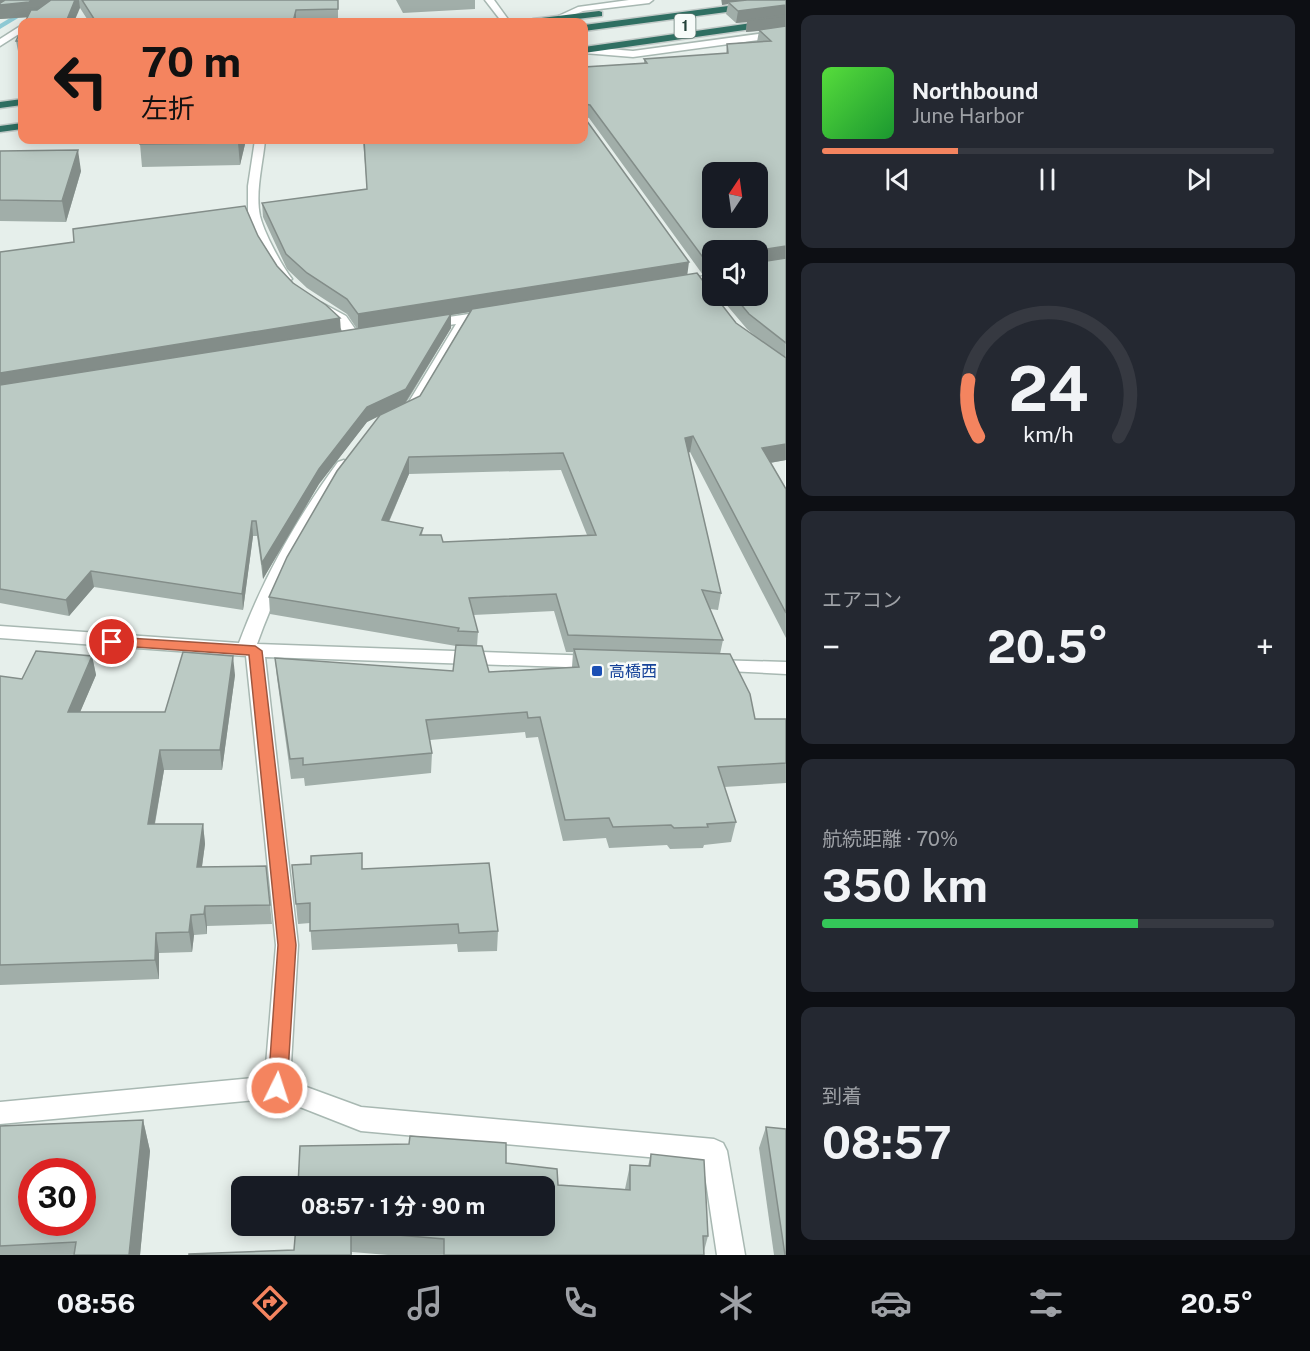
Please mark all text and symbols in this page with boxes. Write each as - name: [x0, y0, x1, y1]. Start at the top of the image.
- road number: 1: [674, 14, 696, 38]
- text: 70 m: [141, 37, 241, 86]
- icon: left: [42, 42, 120, 120]
- text: Northbound: [912, 78, 1038, 104]
- text: 左折: [141, 92, 195, 124]
- text: June Harbor: [912, 104, 1024, 128]
- north arrow: [702, 162, 768, 228]
- map controls: [702, 162, 768, 306]
- icon: previous: [881, 163, 914, 196]
- icon: pause: [1031, 163, 1064, 196]
- icon: next: [1182, 163, 1215, 196]
- button: sound: [702, 240, 768, 306]
- text: 24: [1008, 352, 1088, 425]
- text: km/h: [1023, 422, 1073, 447]
- text: エアコン: [822, 588, 902, 612]
- pin: [86, 616, 137, 667]
- text: 20.5°: [987, 620, 1109, 673]
- icon: arrive: [95, 625, 128, 658]
- text: −: [822, 628, 840, 666]
- text: +: [1256, 628, 1274, 666]
- place label: 高橋西: [609, 662, 657, 681]
- marker: 高橋西: [590, 664, 604, 678]
- text: 航続距離 · 70%: [822, 827, 958, 851]
- text: 350 km: [822, 859, 988, 912]
- position arrow: [245, 1056, 309, 1120]
- text: 到着: [822, 1084, 862, 1108]
- text: 08:57: [822, 1116, 952, 1169]
- speed limit sign: 30: [18, 1158, 96, 1236]
- text: 08:57 · 1 分 · 90 m: [301, 1193, 485, 1219]
- icon: directions: [249, 1282, 291, 1324]
- icon: music: [404, 1282, 446, 1324]
- icon: phone: [559, 1282, 601, 1324]
- icon: climate: [715, 1282, 757, 1324]
- icon: car: [870, 1282, 912, 1324]
- icon: filters: [1025, 1282, 1067, 1324]
- text: 08:56: [57, 1287, 135, 1319]
- text: 20.5°: [1180, 1287, 1253, 1319]

